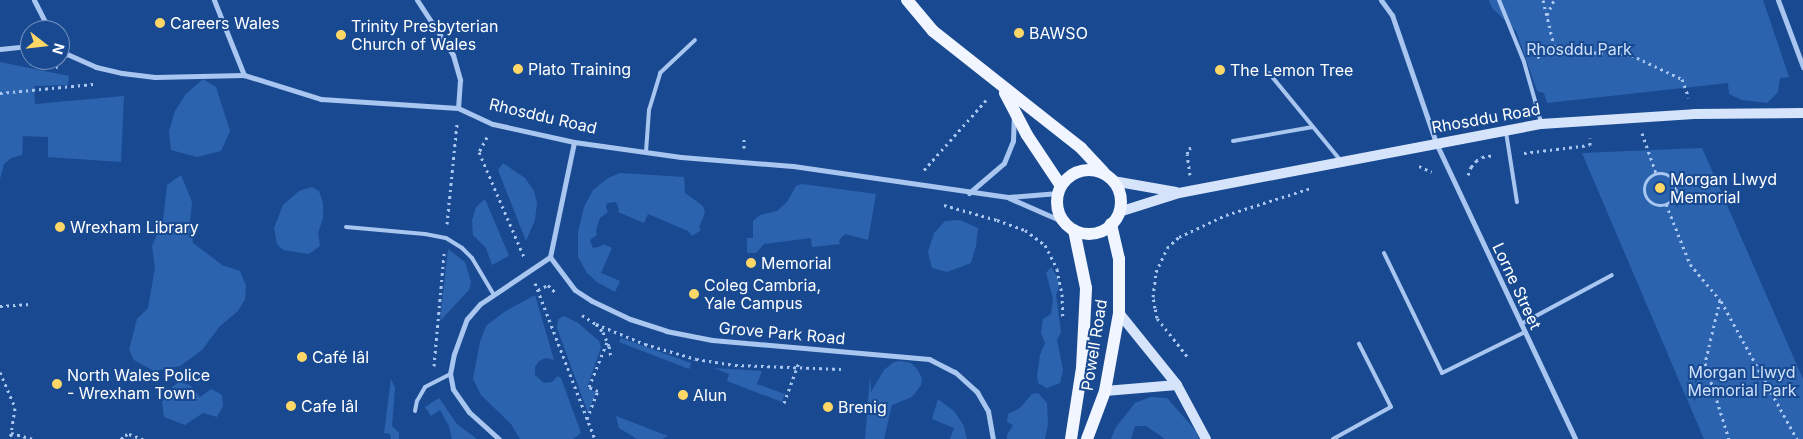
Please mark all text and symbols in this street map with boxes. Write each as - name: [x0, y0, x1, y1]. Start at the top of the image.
- place label: Careers Wales: [170, 13, 280, 33]
- place label: Trinity Presbyterian Church of Wales: [351, 16, 498, 54]
- marker: Careers Wales: [154, 17, 166, 29]
- north arrow: [20, 20, 70, 70]
- place label: BAWSO: [1029, 23, 1088, 43]
- marker: BAWSO: [1013, 27, 1025, 39]
- marker: Trinity Presbyterian Church of Wales: [335, 29, 347, 41]
- park label: Rhosddu Park: [1526, 39, 1632, 59]
- text: N: [49, 42, 69, 56]
- place label: Plato Training: [528, 59, 631, 79]
- place label: The Lemon Tree: [1230, 60, 1353, 80]
- marker: Plato Training: [512, 63, 524, 75]
- marker: The Lemon Tree: [1214, 64, 1226, 76]
- street label: Rhosddu Road: [487, 94, 599, 138]
- street label: Rhosddu Road: [1430, 99, 1542, 137]
- place label: Morgan Llwyd Memorial: [1670, 169, 1777, 207]
- marker: Morgan Llwyd Memorial: [1654, 182, 1666, 194]
- place label: Wrexham Library: [70, 217, 199, 237]
- marker: Wrexham Library: [54, 221, 66, 233]
- street label: Lorne Street: [1489, 240, 1545, 332]
- place label: Memorial: [761, 253, 831, 273]
- marker: Memorial: [745, 257, 757, 269]
- place label: Coleg Cambria, Yale Campus: [704, 275, 821, 313]
- marker: Coleg Cambria, Yale Campus: [688, 288, 700, 300]
- street label: Powell Road: [1077, 298, 1111, 392]
- street label: Grove Park Road: [718, 318, 846, 348]
- place label: Café Iâl: [312, 347, 369, 367]
- marker: Café Iâl: [296, 351, 308, 363]
- park label: Morgan Llwyd Memorial Park: [1687, 362, 1797, 400]
- place label: North Wales Police - Wrexham Town: [67, 365, 210, 403]
- marker: North Wales Police - Wrexham Town: [51, 378, 63, 390]
- place label: Alun: [693, 385, 727, 405]
- marker: Alun: [677, 389, 689, 401]
- place label: Cafe Iâl: [301, 396, 358, 416]
- place label: Brenig: [838, 397, 887, 417]
- marker: Cafe Iâl: [285, 400, 297, 412]
- marker: Brenig: [822, 401, 834, 413]

